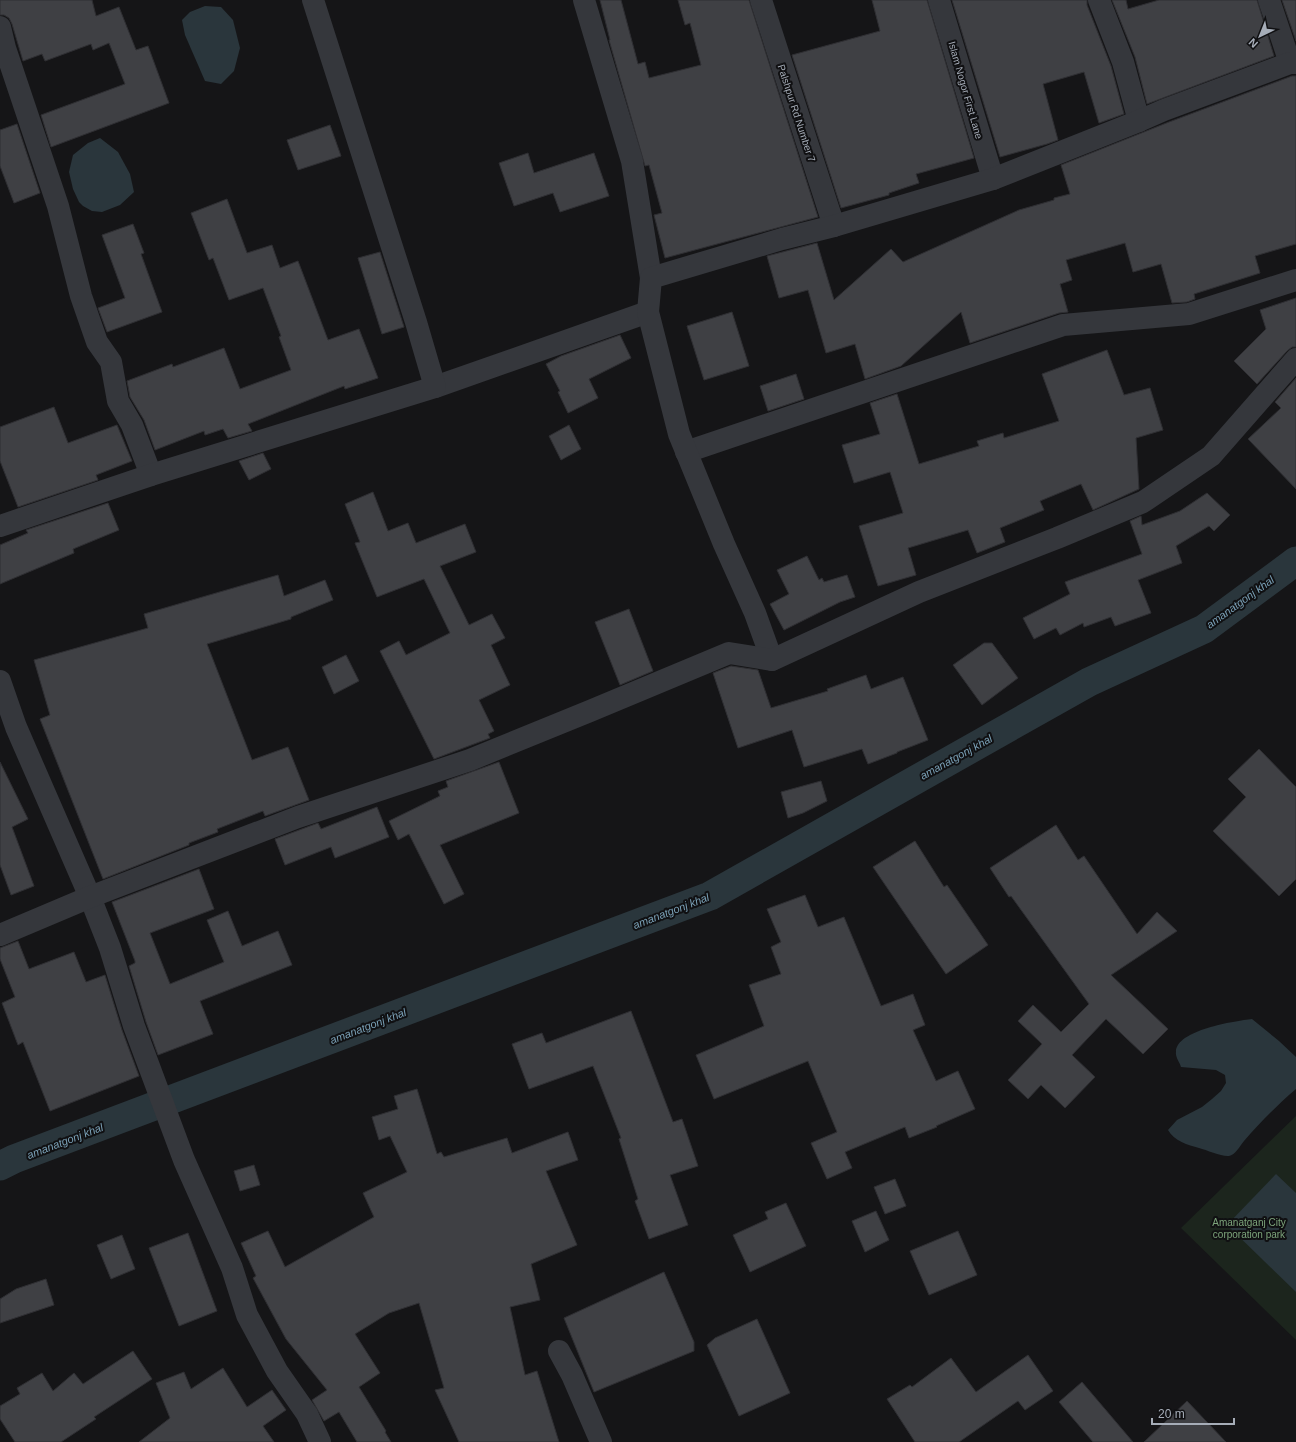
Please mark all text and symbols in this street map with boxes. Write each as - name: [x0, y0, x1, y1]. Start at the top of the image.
- north arrow: [1240, 16, 1280, 56]
- text: N: [1246, 36, 1260, 50]
- street label: Islam Nogor First Lane: [946, 40, 985, 141]
- street label: Palshpur Rd Number 7: [776, 63, 818, 164]
- water label: amanatgonj khal: [1204, 573, 1277, 631]
- water label: amanatgonj khal: [918, 732, 995, 782]
- water label: amanatgonj khal: [631, 891, 711, 931]
- water label: amanatgonj khal: [328, 1006, 408, 1046]
- water label: amanatgonj khal: [25, 1121, 105, 1161]
- park label: Amanatganj City corporation park: [1212, 1217, 1286, 1240]
- scale bar: [1152, 1400, 1234, 1426]
- text: 20 m: [1158, 1407, 1185, 1421]

